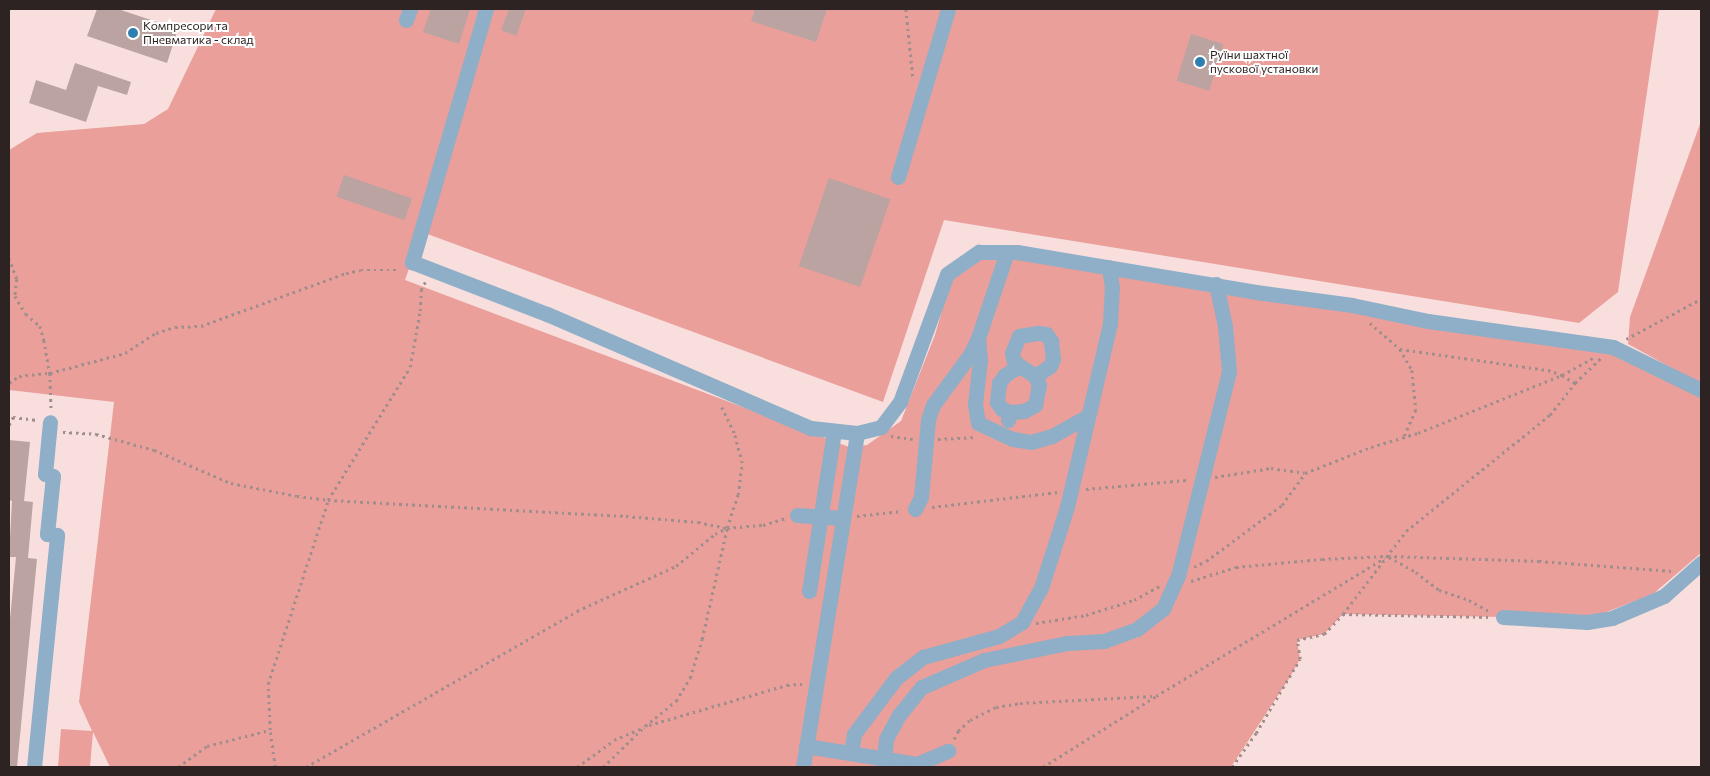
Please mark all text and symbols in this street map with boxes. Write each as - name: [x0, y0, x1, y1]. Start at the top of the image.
- place label: Компресори та Пневматика - склад: [143, 19, 254, 47]
- marker: Компресори та Пневматика - склад: [127, 27, 139, 39]
- place label: Руїни шахтної пускової установки: [1210, 48, 1318, 76]
- marker: Руїни шахтної пускової установки: [1194, 56, 1206, 68]

